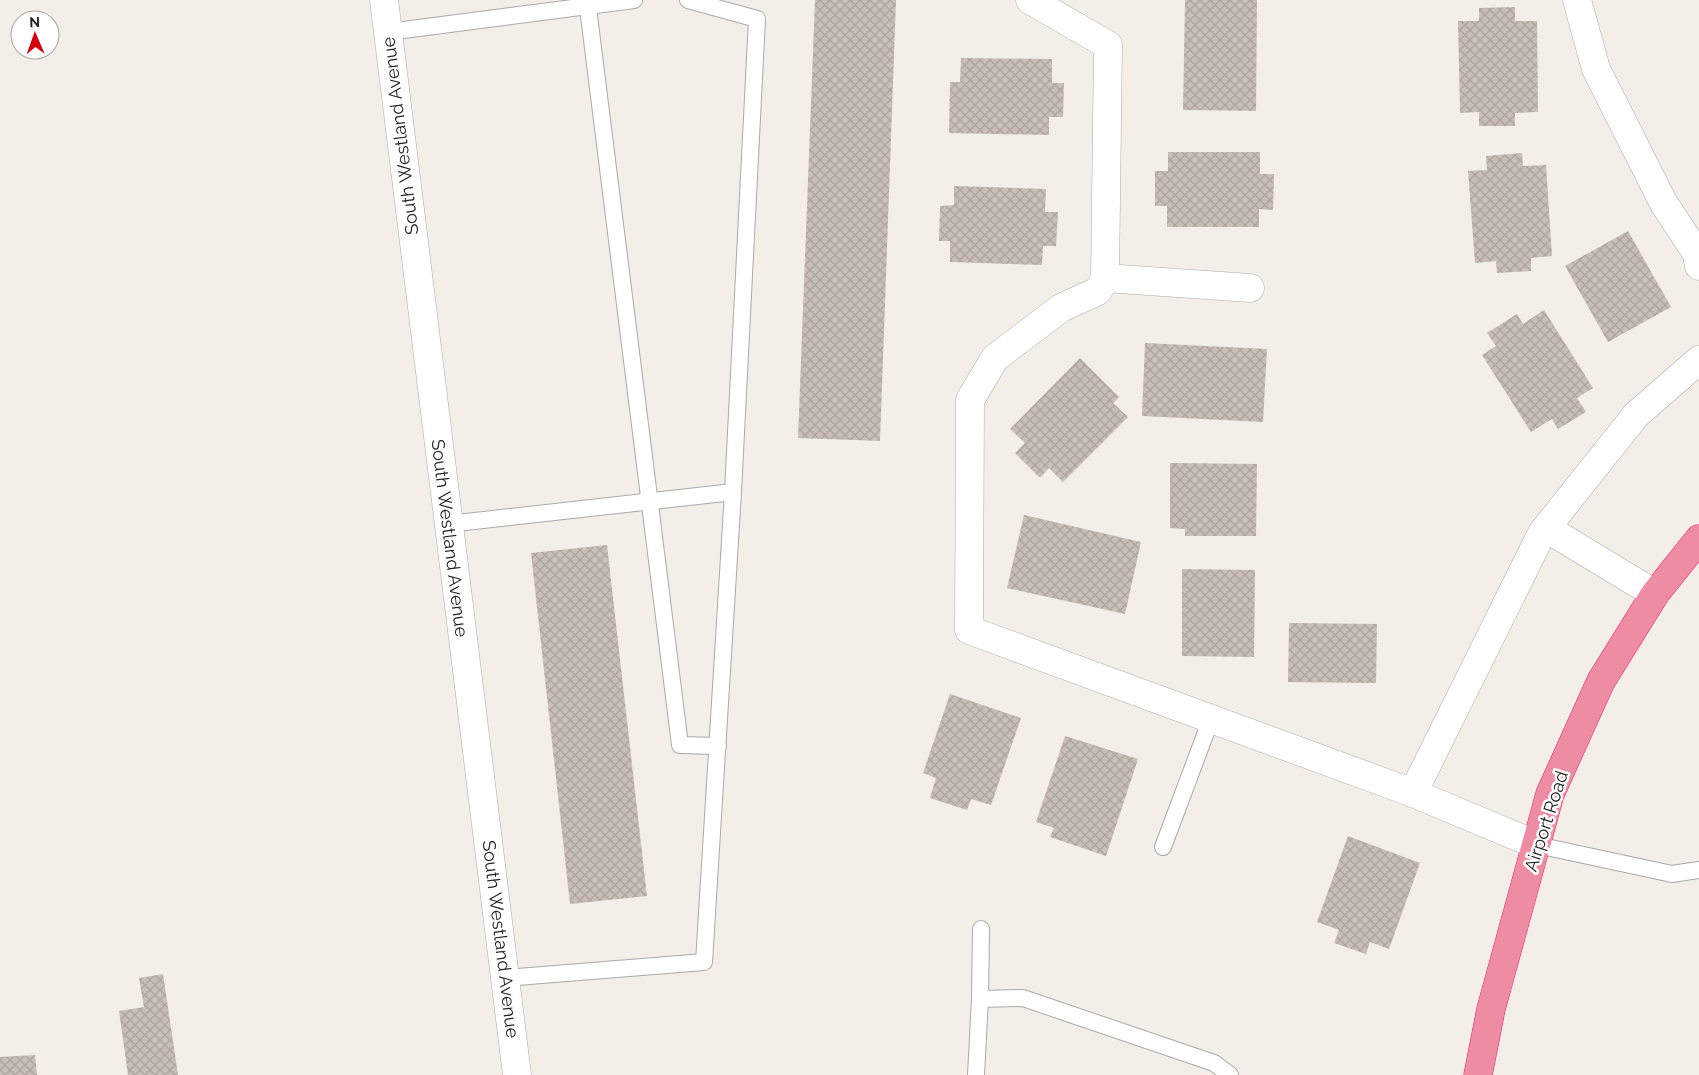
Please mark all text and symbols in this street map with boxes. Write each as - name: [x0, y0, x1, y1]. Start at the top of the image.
- north arrow: [10, 10, 60, 60]
- text: N: [29, 14, 40, 30]
- street label: South Westland Avenue: [377, 35, 423, 236]
- street label: South Westland Avenue: [427, 438, 473, 639]
- street label: Airport Road: [1520, 768, 1572, 874]
- street label: South Westland Avenue: [478, 839, 524, 1040]

